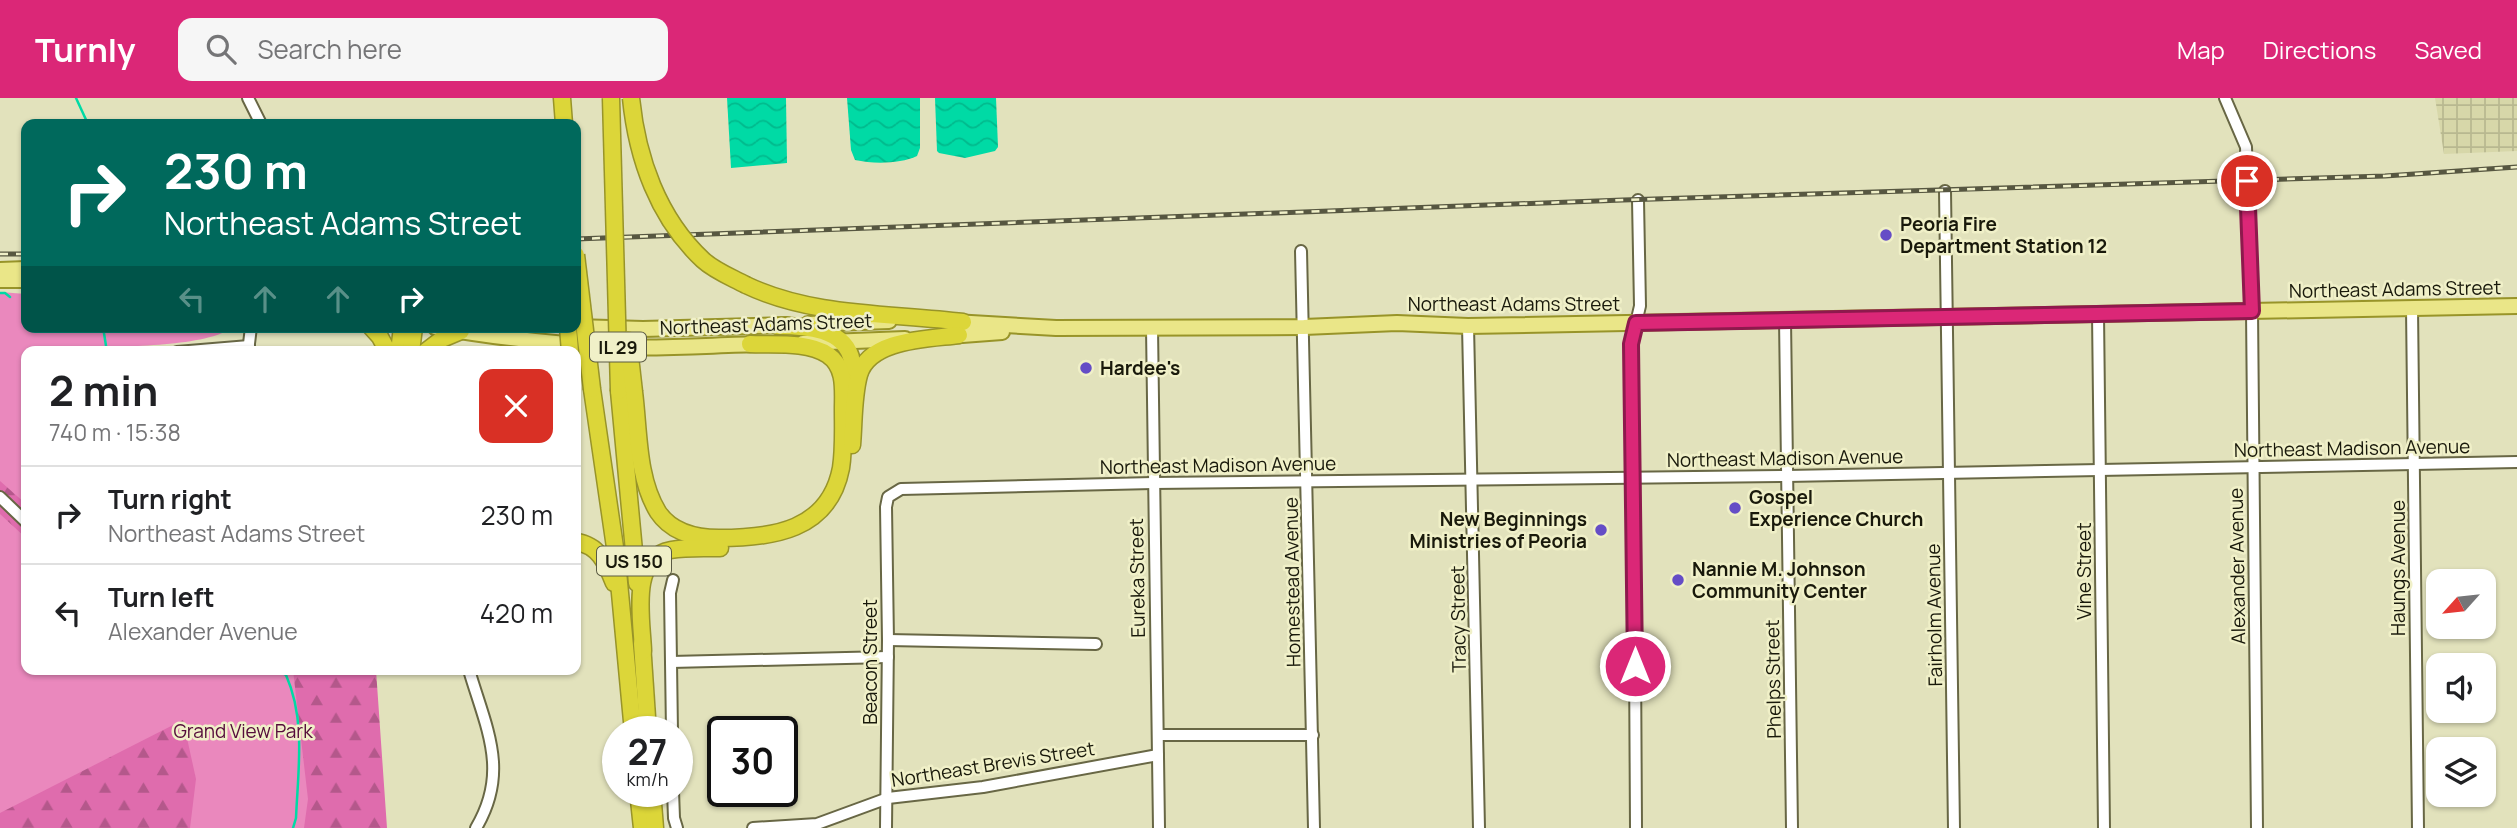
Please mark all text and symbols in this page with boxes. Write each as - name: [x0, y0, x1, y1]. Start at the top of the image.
- search box: [178, 18, 668, 81]
- text: Turnly: [35, 27, 136, 72]
- icon: search: [202, 30, 240, 68]
- text: Search here: [258, 31, 402, 67]
- text: Map: [2177, 33, 2225, 66]
- text: Directions: [2263, 33, 2376, 66]
- text: Saved: [2414, 33, 2482, 66]
- text: 230 m: [164, 137, 308, 204]
- icon: right: [49, 147, 140, 238]
- pin: [2217, 151, 2277, 211]
- icon: arrive: [2228, 162, 2266, 200]
- text: Northeast Adams Street: [164, 201, 522, 245]
- place label: Peoria Fire Department Station 12: [1900, 211, 2107, 259]
- marker: Peoria Fire Department Station 12: [1878, 227, 1894, 243]
- street label: Northeast Adams Street: [2289, 274, 2501, 304]
- icon: left: [173, 280, 211, 318]
- icon: ahead: [246, 280, 284, 318]
- icon: ahead: [319, 280, 357, 318]
- icon: right: [392, 280, 430, 318]
- street label: Northeast Adams Street: [1408, 291, 1620, 317]
- street label: Northeast Adams Street: [659, 307, 873, 341]
- road number: IL 29: [590, 332, 646, 362]
- place label: Hardee's: [1100, 355, 1180, 381]
- marker: Hardee's: [1078, 360, 1094, 376]
- text: 2 min: [49, 361, 158, 419]
- button: close: [479, 369, 553, 443]
- text: 740 m · 15:38: [49, 416, 181, 448]
- street label: Northeast Madison Avenue: [2234, 433, 2470, 463]
- street label: Northeast Madison Avenue: [1667, 443, 1903, 473]
- street label: Northeast Madison Avenue: [1100, 450, 1336, 480]
- text: Turn right: [108, 481, 232, 517]
- place label: Gospel Experience Church: [1749, 484, 1923, 532]
- street label: Alexander Avenue: [2223, 487, 2251, 645]
- icon: right: [49, 496, 87, 534]
- text: 230 m: [481, 497, 553, 533]
- street label: Homestead Avenue: [1278, 497, 1306, 667]
- marker: Gospel Experience Church: [1727, 500, 1743, 516]
- street label: Haungs Avenue: [2385, 500, 2411, 636]
- place label: New Beginnings Ministries of Peoria: [1410, 506, 1587, 554]
- text: Northeast Adams Street: [108, 517, 365, 549]
- street label: Eureka Street: [1123, 518, 1151, 638]
- marker: New Beginnings Ministries of Peoria: [1593, 522, 1609, 538]
- street label: Vine Street: [2071, 522, 2097, 620]
- street label: Fairholm Avenue: [1920, 543, 1948, 687]
- road number: US 150: [597, 546, 671, 575]
- place label: Nannie M. Johnson Community Center: [1692, 556, 1868, 604]
- street label: Tracy Street: [1444, 565, 1472, 673]
- north arrow: [2426, 569, 2496, 639]
- map controls: [2426, 569, 2496, 807]
- marker: Nannie M. Johnson Community Center: [1670, 572, 1686, 588]
- text: Turn left: [108, 579, 215, 615]
- icon: left: [49, 594, 87, 632]
- text: 420 m: [480, 595, 553, 631]
- street label: Beacon Street: [857, 599, 883, 725]
- text: Alexander Avenue: [108, 615, 298, 647]
- street label: Phelps Street: [1759, 619, 1787, 739]
- position arrow: [1598, 629, 1672, 703]
- button: sound: [2426, 653, 2496, 723]
- speed limit sign: 30: [707, 716, 798, 807]
- park label: Grand View Park: [173, 718, 313, 744]
- text: 27: [628, 728, 667, 776]
- street label: Northeast Brevis Street: [889, 735, 1097, 793]
- button: layers: [2426, 737, 2496, 807]
- text: km/h: [627, 767, 668, 791]

